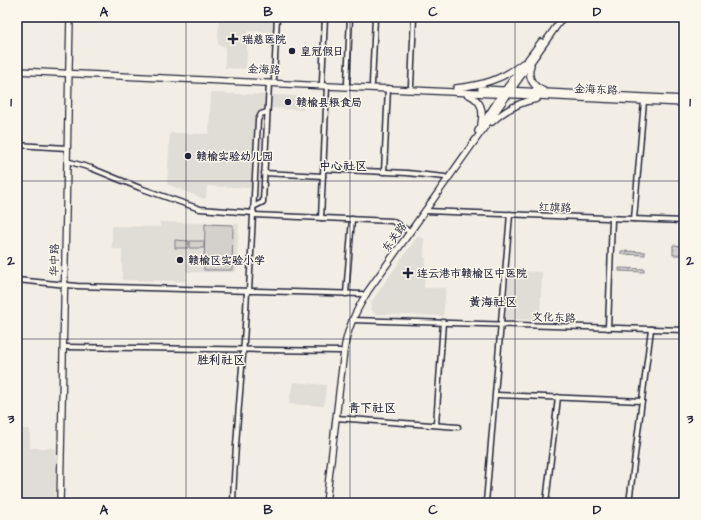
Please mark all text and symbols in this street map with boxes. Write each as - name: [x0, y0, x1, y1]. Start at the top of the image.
- text: A: [100, 3, 109, 21]
- text: B: [263, 3, 273, 21]
- text: C: [428, 3, 438, 21]
- text: D: [593, 3, 602, 21]
- place label: 瑞慈医院: [242, 32, 286, 47]
- marker: 瑞慈医院: [227, 33, 239, 45]
- place label: 皇冠假日: [300, 44, 344, 59]
- marker: 皇冠假日: [287, 46, 297, 56]
- street label: 金海路: [247, 61, 281, 78]
- street label: 金海东路: [574, 81, 618, 98]
- text: 1: [10, 93, 12, 111]
- text: 1: [689, 93, 691, 111]
- place label: 赣榆县粮食局: [296, 95, 362, 110]
- marker: 赣榆县粮食局: [283, 97, 293, 107]
- place label: 赣榆实验幼儿园: [196, 149, 273, 164]
- marker: 赣榆实验幼儿园: [183, 151, 193, 161]
- district label: 中心社区: [319, 158, 367, 175]
- street label: 红旗路: [538, 199, 572, 216]
- street label: 东关路: [379, 220, 410, 255]
- street label: 华中路: [47, 243, 62, 277]
- text: 2: [6, 252, 15, 270]
- text: 2: [685, 252, 694, 270]
- place label: 赣榆区实验小学: [188, 253, 265, 268]
- marker: 赣榆区实验小学: [175, 255, 185, 265]
- place label: 连云港市赣榆区中医院: [417, 266, 527, 281]
- marker: 连云港市赣榆区中医院: [402, 267, 414, 279]
- district label: 黄海社区: [469, 294, 517, 311]
- street label: 文化东路: [532, 309, 576, 326]
- district label: 胜利社区: [197, 352, 245, 369]
- district label: 青下社区: [348, 400, 396, 417]
- text: 3: [7, 410, 15, 428]
- text: 3: [686, 410, 694, 428]
- text: A: [100, 501, 109, 519]
- text: B: [263, 501, 273, 519]
- text: C: [428, 501, 438, 519]
- text: D: [593, 501, 602, 519]

